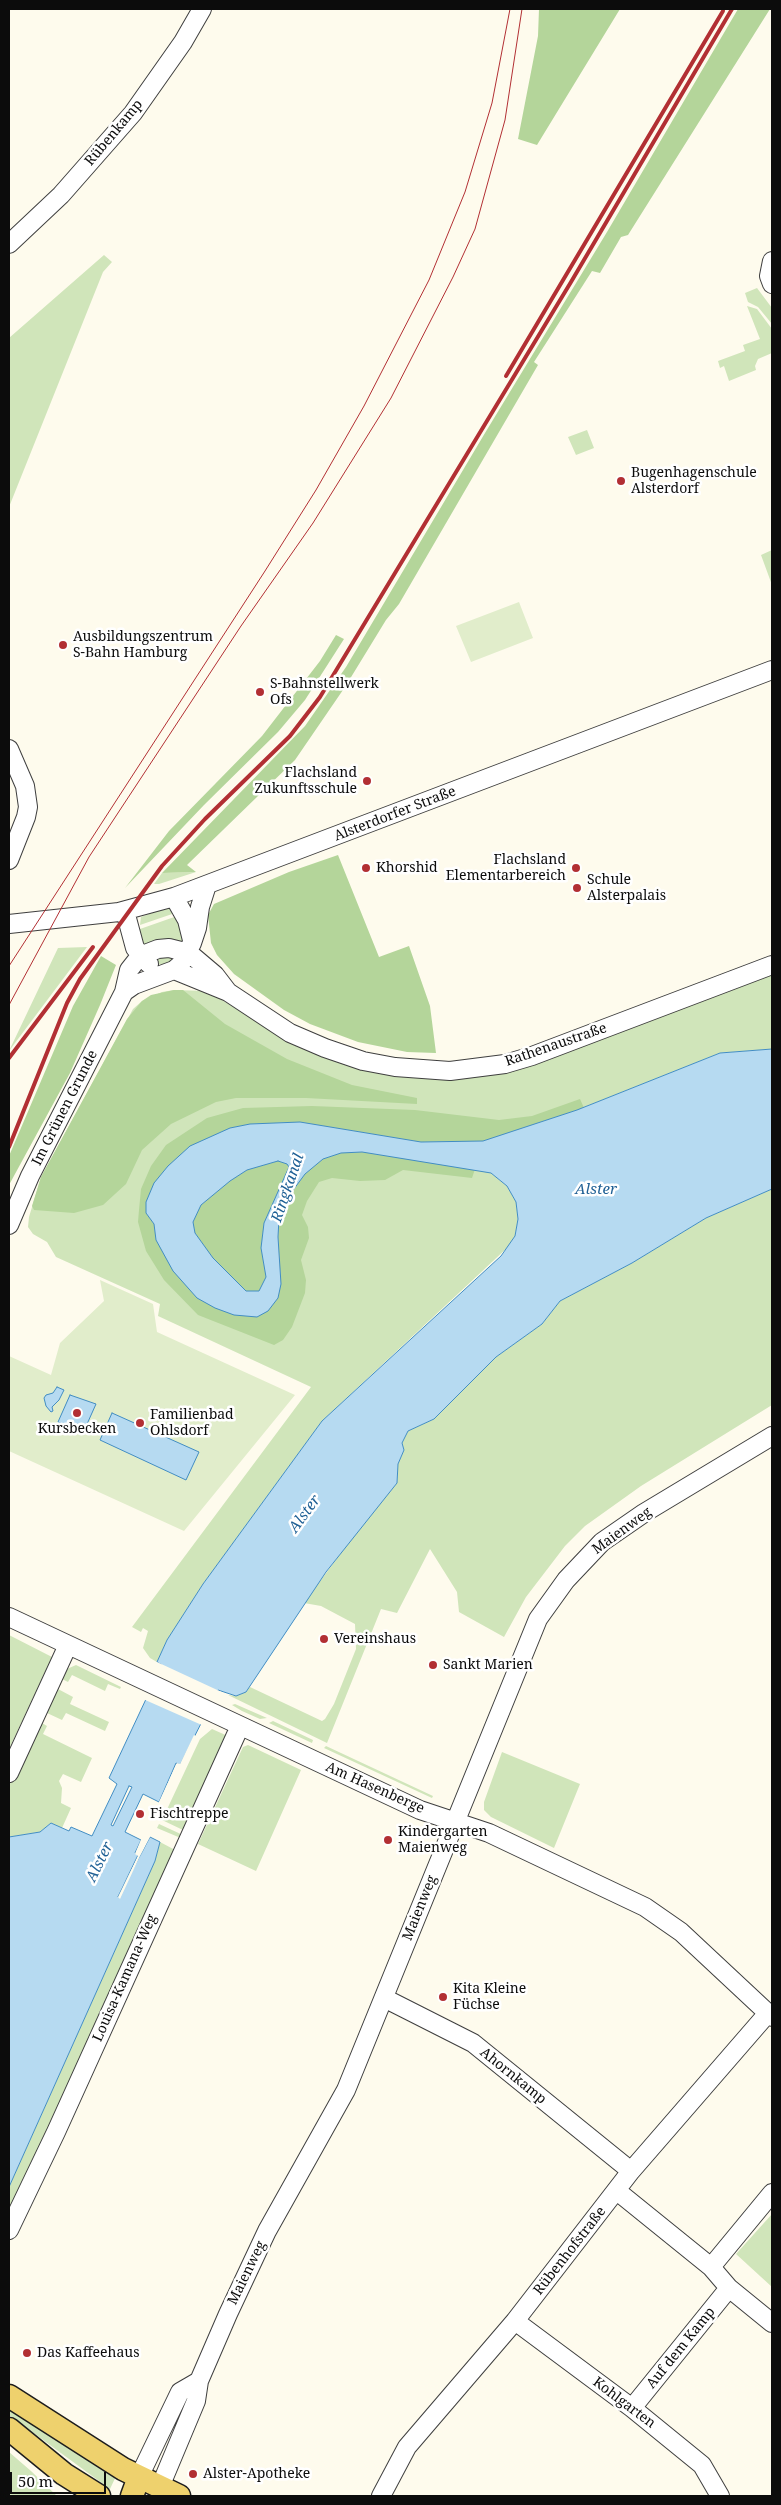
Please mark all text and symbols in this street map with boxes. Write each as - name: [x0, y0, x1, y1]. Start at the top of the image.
- street label: Rübenkamp: [82, 97, 146, 169]
- place label: Bugenhagenschule Alsterdorf: [631, 465, 757, 498]
- marker: Bugenhagenschule Alsterdorf: [615, 475, 627, 487]
- place label: Ausbildungszentrum S-Bahn Hamburg: [73, 629, 213, 662]
- marker: Ausbildungszentrum S-Bahn Hamburg: [57, 639, 69, 651]
- place label: S-Bahnstellwerk Ofs: [270, 676, 379, 709]
- marker: S-Bahnstellwerk Ofs: [254, 686, 266, 698]
- place label: Flachsland Zukunftsschule: [254, 765, 357, 798]
- marker: Flachsland Zukunftsschule: [361, 775, 373, 787]
- street label: Alsterdorfer Straße: [332, 783, 458, 845]
- place label: Flachsland Elementarbereich: [446, 852, 566, 884]
- place label: Khorshid: [376, 860, 438, 876]
- marker: Khorshid: [360, 862, 372, 874]
- marker: Flachsland Elementarbereich: [570, 862, 582, 874]
- place label: Schule Alsterpalais: [587, 872, 666, 904]
- marker: Schule Alsterpalais: [571, 882, 583, 894]
- street label: Rathenaustraße: [503, 1020, 609, 1070]
- street label: Im Grünen Grunde: [29, 1047, 101, 1169]
- water label: Ringkanal: [268, 1151, 308, 1225]
- water label: Alster: [575, 1181, 617, 1199]
- marker: Kursbecken: [71, 1407, 83, 1419]
- place label: Familienbad Ohlsdorf: [150, 1407, 234, 1440]
- marker: Familienbad Ohlsdorf: [134, 1417, 146, 1429]
- place label: Kursbecken: [38, 1421, 116, 1437]
- water label: Alster: [285, 1492, 325, 1536]
- street label: Maienweg: [589, 1504, 655, 1558]
- place label: Vereinshaus: [334, 1631, 416, 1647]
- marker: Vereinshaus: [318, 1633, 330, 1645]
- place label: Sankt Marien: [443, 1657, 533, 1673]
- marker: Sankt Marien: [427, 1659, 439, 1671]
- street label: Am Hasenberge: [323, 1759, 427, 1817]
- place label: Fischtreppe: [150, 1806, 229, 1822]
- marker: Fischtreppe: [134, 1808, 146, 1820]
- place label: Kindergarten Maienweg: [398, 1824, 487, 1856]
- marker: Kindergarten Maienweg: [382, 1834, 394, 1846]
- water label: Alster: [83, 1839, 117, 1885]
- street label: Maienweg: [399, 1873, 441, 1943]
- street label: Louisa-Kamana-Weg: [89, 1912, 161, 2044]
- place label: Kita Kleine Füchse: [453, 1981, 526, 2014]
- marker: Kita Kleine Füchse: [437, 1991, 449, 2003]
- street label: Ahornkamp: [476, 2044, 550, 2108]
- street label: Rübenhofstraße: [530, 2204, 610, 2298]
- street label: Maienweg: [224, 2238, 270, 2308]
- street label: Auf dem Kamp: [643, 2304, 719, 2392]
- place label: Das Kaffeehaus: [37, 2345, 140, 2361]
- marker: Das Kaffeehaus: [21, 2347, 33, 2359]
- street label: Kohlgarten: [589, 2374, 659, 2432]
- scale bar: [12, 2462, 109, 2494]
- place label: Alster-Apotheke: [203, 2466, 310, 2482]
- marker: Alster-Apotheke: [187, 2468, 199, 2480]
- text: 50 m: [18, 2471, 53, 2491]

